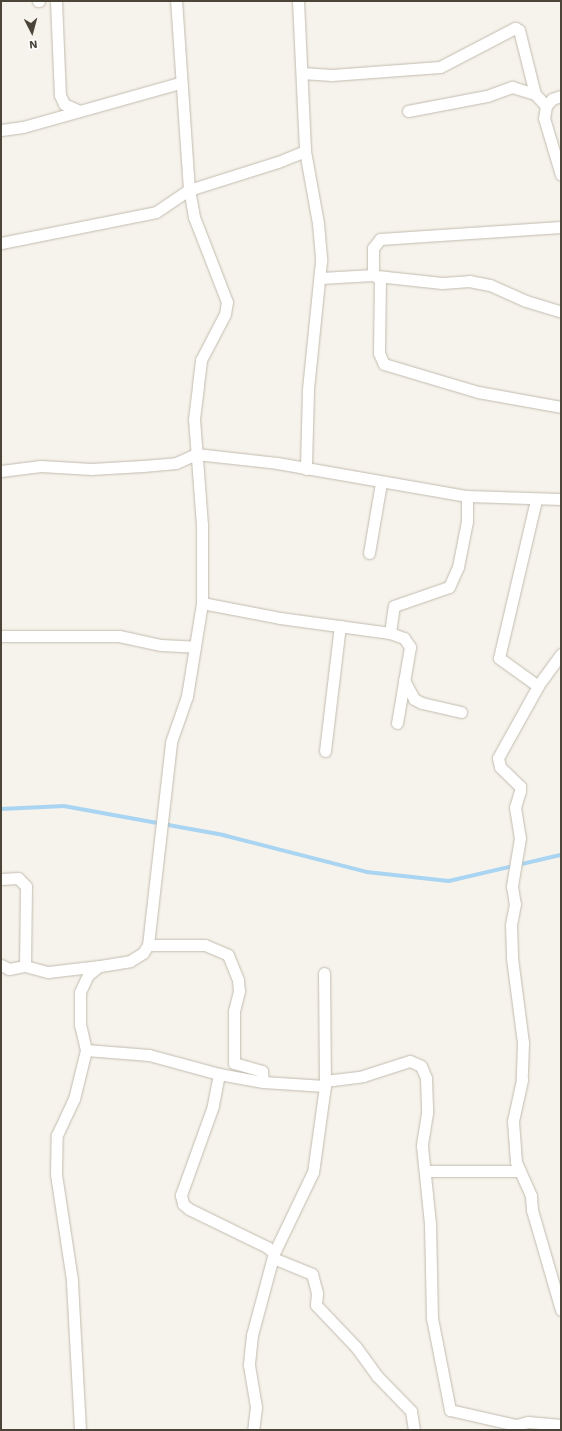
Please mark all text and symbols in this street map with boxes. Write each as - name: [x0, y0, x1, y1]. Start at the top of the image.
- north arrow: [12, 12, 52, 52]
- text: N: [29, 38, 38, 51]

